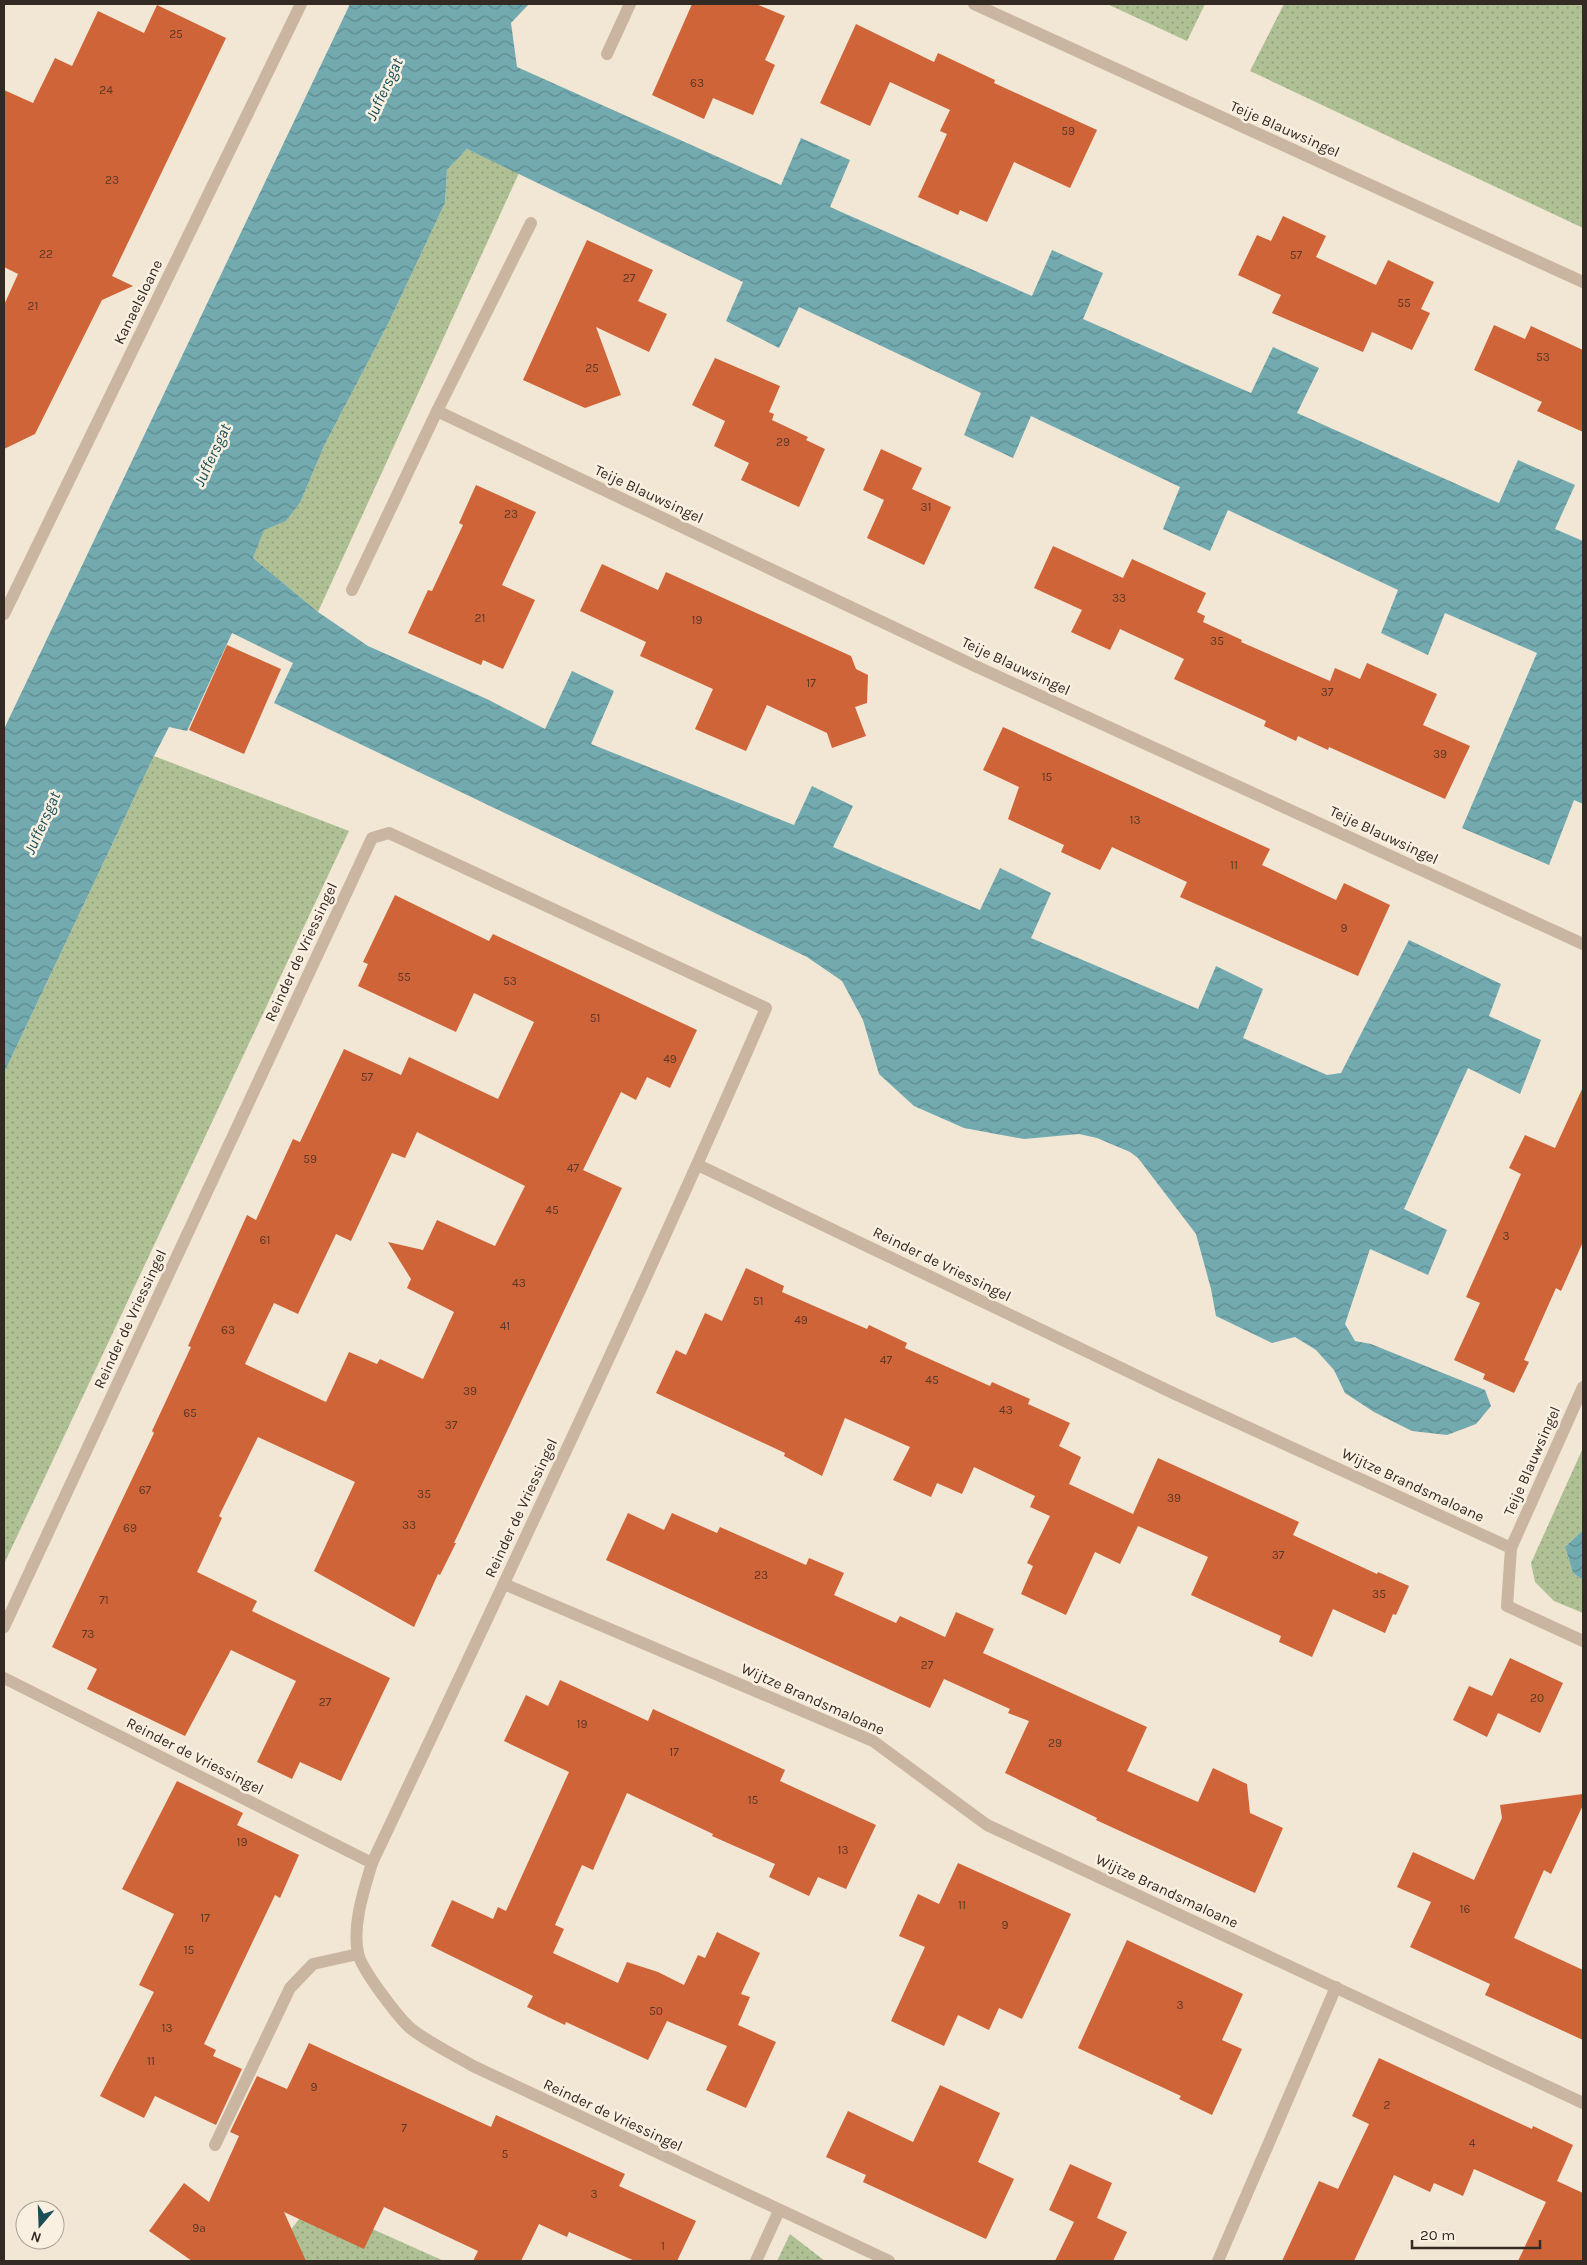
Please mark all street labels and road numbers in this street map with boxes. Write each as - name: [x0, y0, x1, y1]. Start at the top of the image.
- street label: Teije Blauwsingel: [1227, 97, 1343, 161]
- street label: Kanaelsloane: [110, 257, 166, 347]
- street label: Teije Blauwsingel: [592, 461, 706, 527]
- street label: Teije Blauwsingel: [959, 633, 1073, 699]
- street label: Teije Blauwsingel: [1327, 802, 1441, 868]
- street label: Reinder de Vriessingel: [261, 880, 341, 1024]
- street label: Reinder de Vriessingel: [870, 1223, 1014, 1305]
- street label: Reinder de Vriessingel: [90, 1247, 170, 1391]
- street label: Teije Blauwsingel: [1500, 1403, 1564, 1519]
- street label: Reinder de Vriessingel: [481, 1436, 561, 1580]
- street label: Wijtze Brandsmaloane: [1339, 1444, 1487, 1526]
- street label: Wijtze Brandsmaloane: [738, 1659, 888, 1739]
- street label: Reinder de Vriessingel: [123, 1714, 267, 1798]
- street label: Wijtze Brandsmaloane: [1093, 1850, 1241, 1932]
- street label: Reinder de Vriessingel: [541, 2075, 685, 2155]

